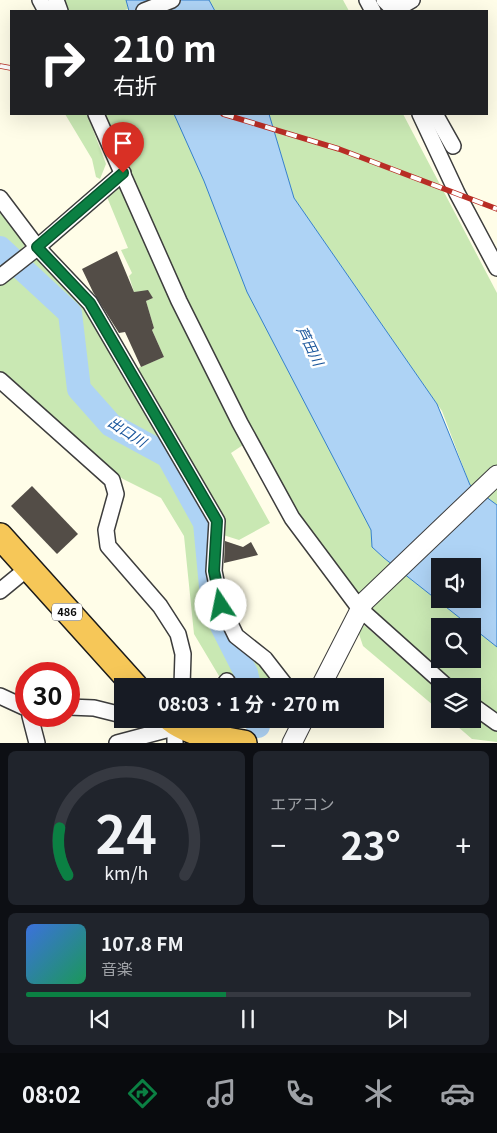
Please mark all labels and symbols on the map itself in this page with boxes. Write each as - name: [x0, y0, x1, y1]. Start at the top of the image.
- pin: [102, 122, 144, 173]
- water label: 芦田川: [293, 322, 330, 371]
- water label: 出口川: [104, 411, 152, 452]
- position arrow: [194, 578, 246, 630]
- road number: 486: [52, 604, 82, 620]
- speed limit sign: 30: [15, 662, 80, 727]

